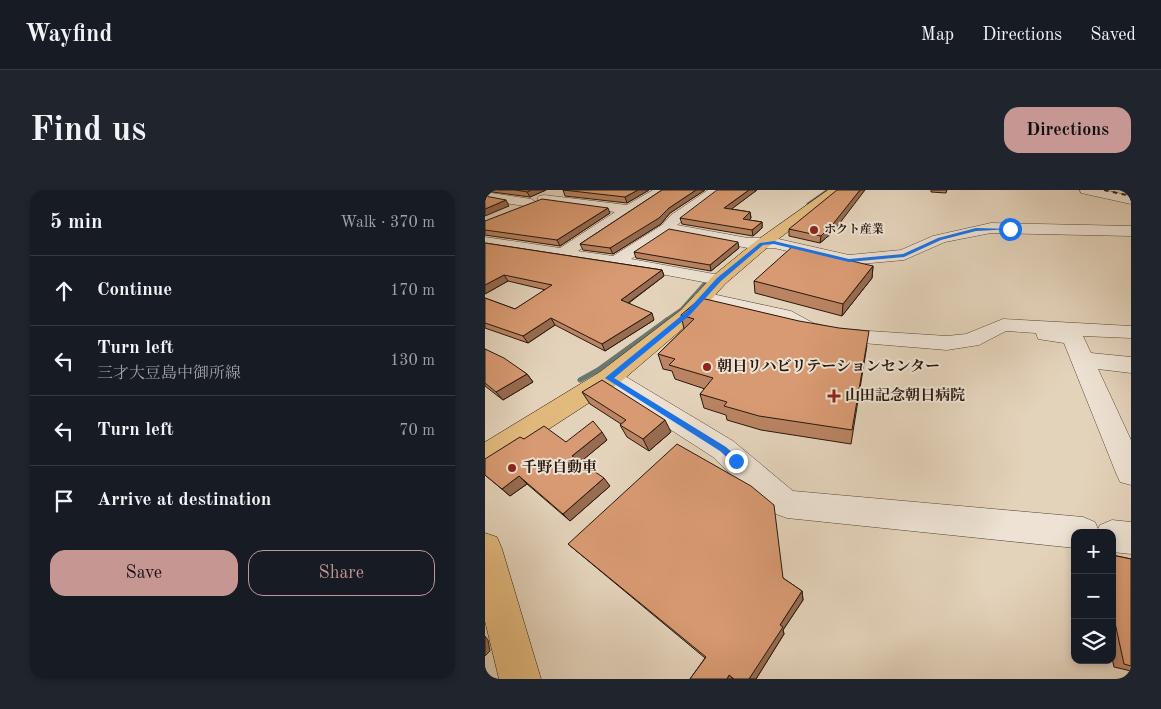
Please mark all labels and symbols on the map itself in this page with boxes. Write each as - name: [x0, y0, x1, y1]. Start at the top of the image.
- route start: [999, 218, 1022, 241]
- place label: ホクト産業: [824, 222, 884, 236]
- marker: ホクト産業: [808, 224, 820, 236]
- place label: 朝日リハビリテーションセンター: [717, 358, 940, 375]
- marker: 朝日リハビリテーションセンター: [701, 361, 713, 373]
- place label: 山田記念朝日病院: [845, 387, 965, 404]
- marker: 山田記念朝日病院: [827, 389, 841, 403]
- route end: [725, 450, 748, 473]
- place label: 千野自動車: [522, 459, 597, 476]
- marker: 千野自動車: [506, 462, 518, 474]

